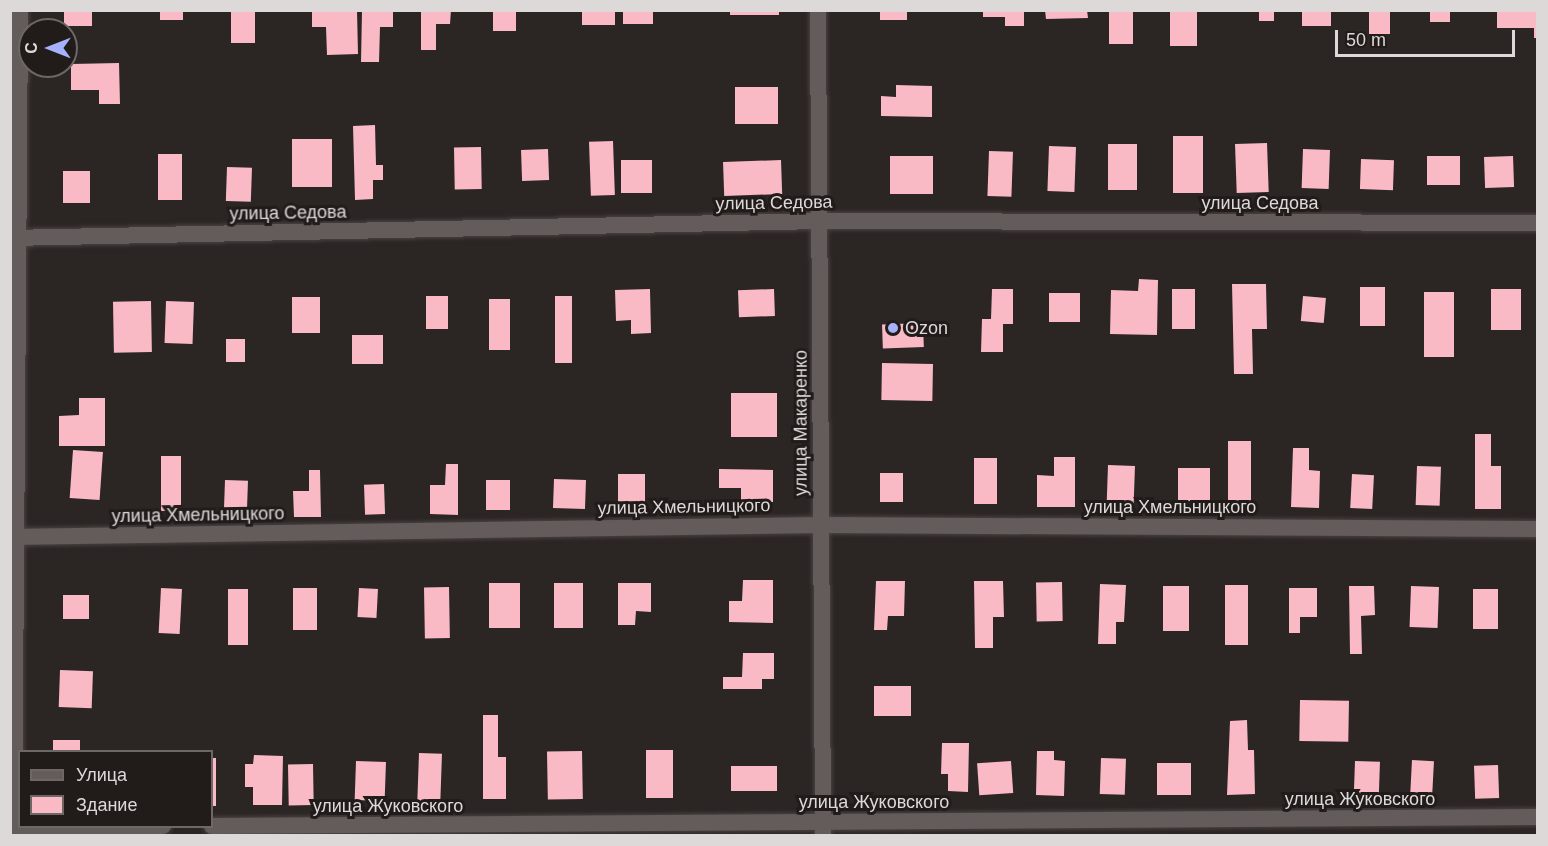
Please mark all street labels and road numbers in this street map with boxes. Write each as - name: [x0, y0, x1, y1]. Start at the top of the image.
- street label: улица Седова: [715, 191, 833, 215]
- street label: улица Седова: [1202, 192, 1318, 214]
- street label: улица Седова: [229, 201, 347, 225]
- street label: улица Макаренко: [790, 350, 812, 496]
- street label: улица Хмельницкого: [597, 495, 771, 519]
- street label: улица Хмельницкого: [1084, 496, 1256, 518]
- street label: улица Хмельницкого: [111, 503, 285, 527]
- street label: улица Жуковского: [1285, 788, 1435, 810]
- street label: улица Жуковского: [799, 791, 949, 813]
- street label: улица Жуковского: [313, 795, 463, 817]

